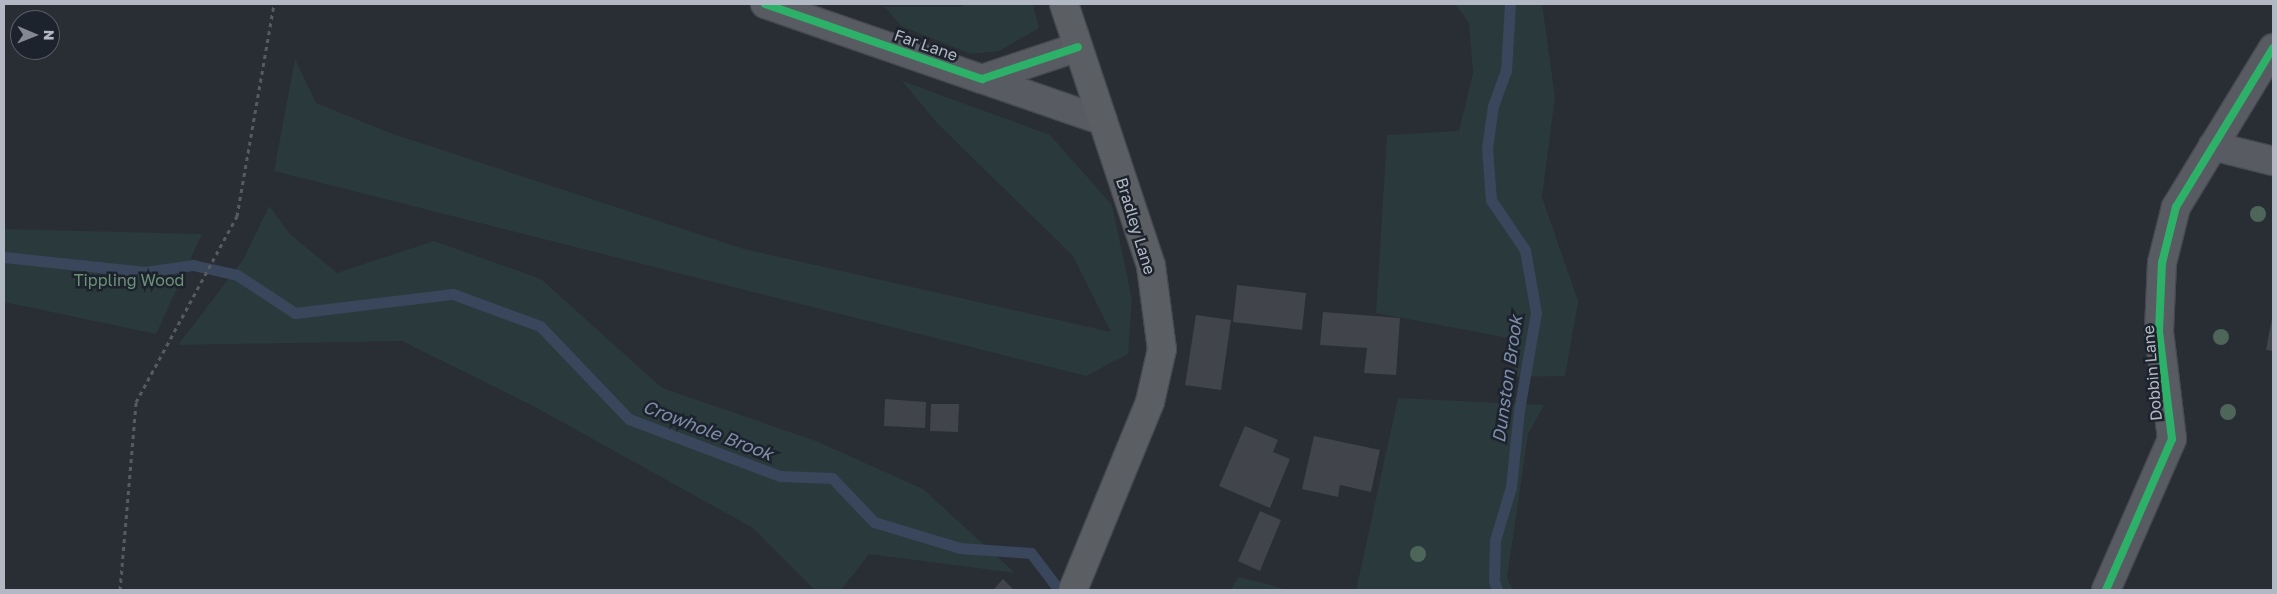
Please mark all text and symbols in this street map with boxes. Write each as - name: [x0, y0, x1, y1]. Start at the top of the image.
- north arrow: [10, 10, 60, 60]
- street label: Far Lane: [892, 25, 960, 65]
- text: N: [41, 30, 58, 41]
- street label: Bradley Lane: [1112, 175, 1160, 277]
- park label: Tippling Wood: [74, 270, 184, 290]
- water label: Dunston Brook: [1487, 314, 1527, 444]
- street label: Dobbin Lane: [2138, 324, 2166, 422]
- water label: Crowhole Brook: [640, 395, 776, 465]

